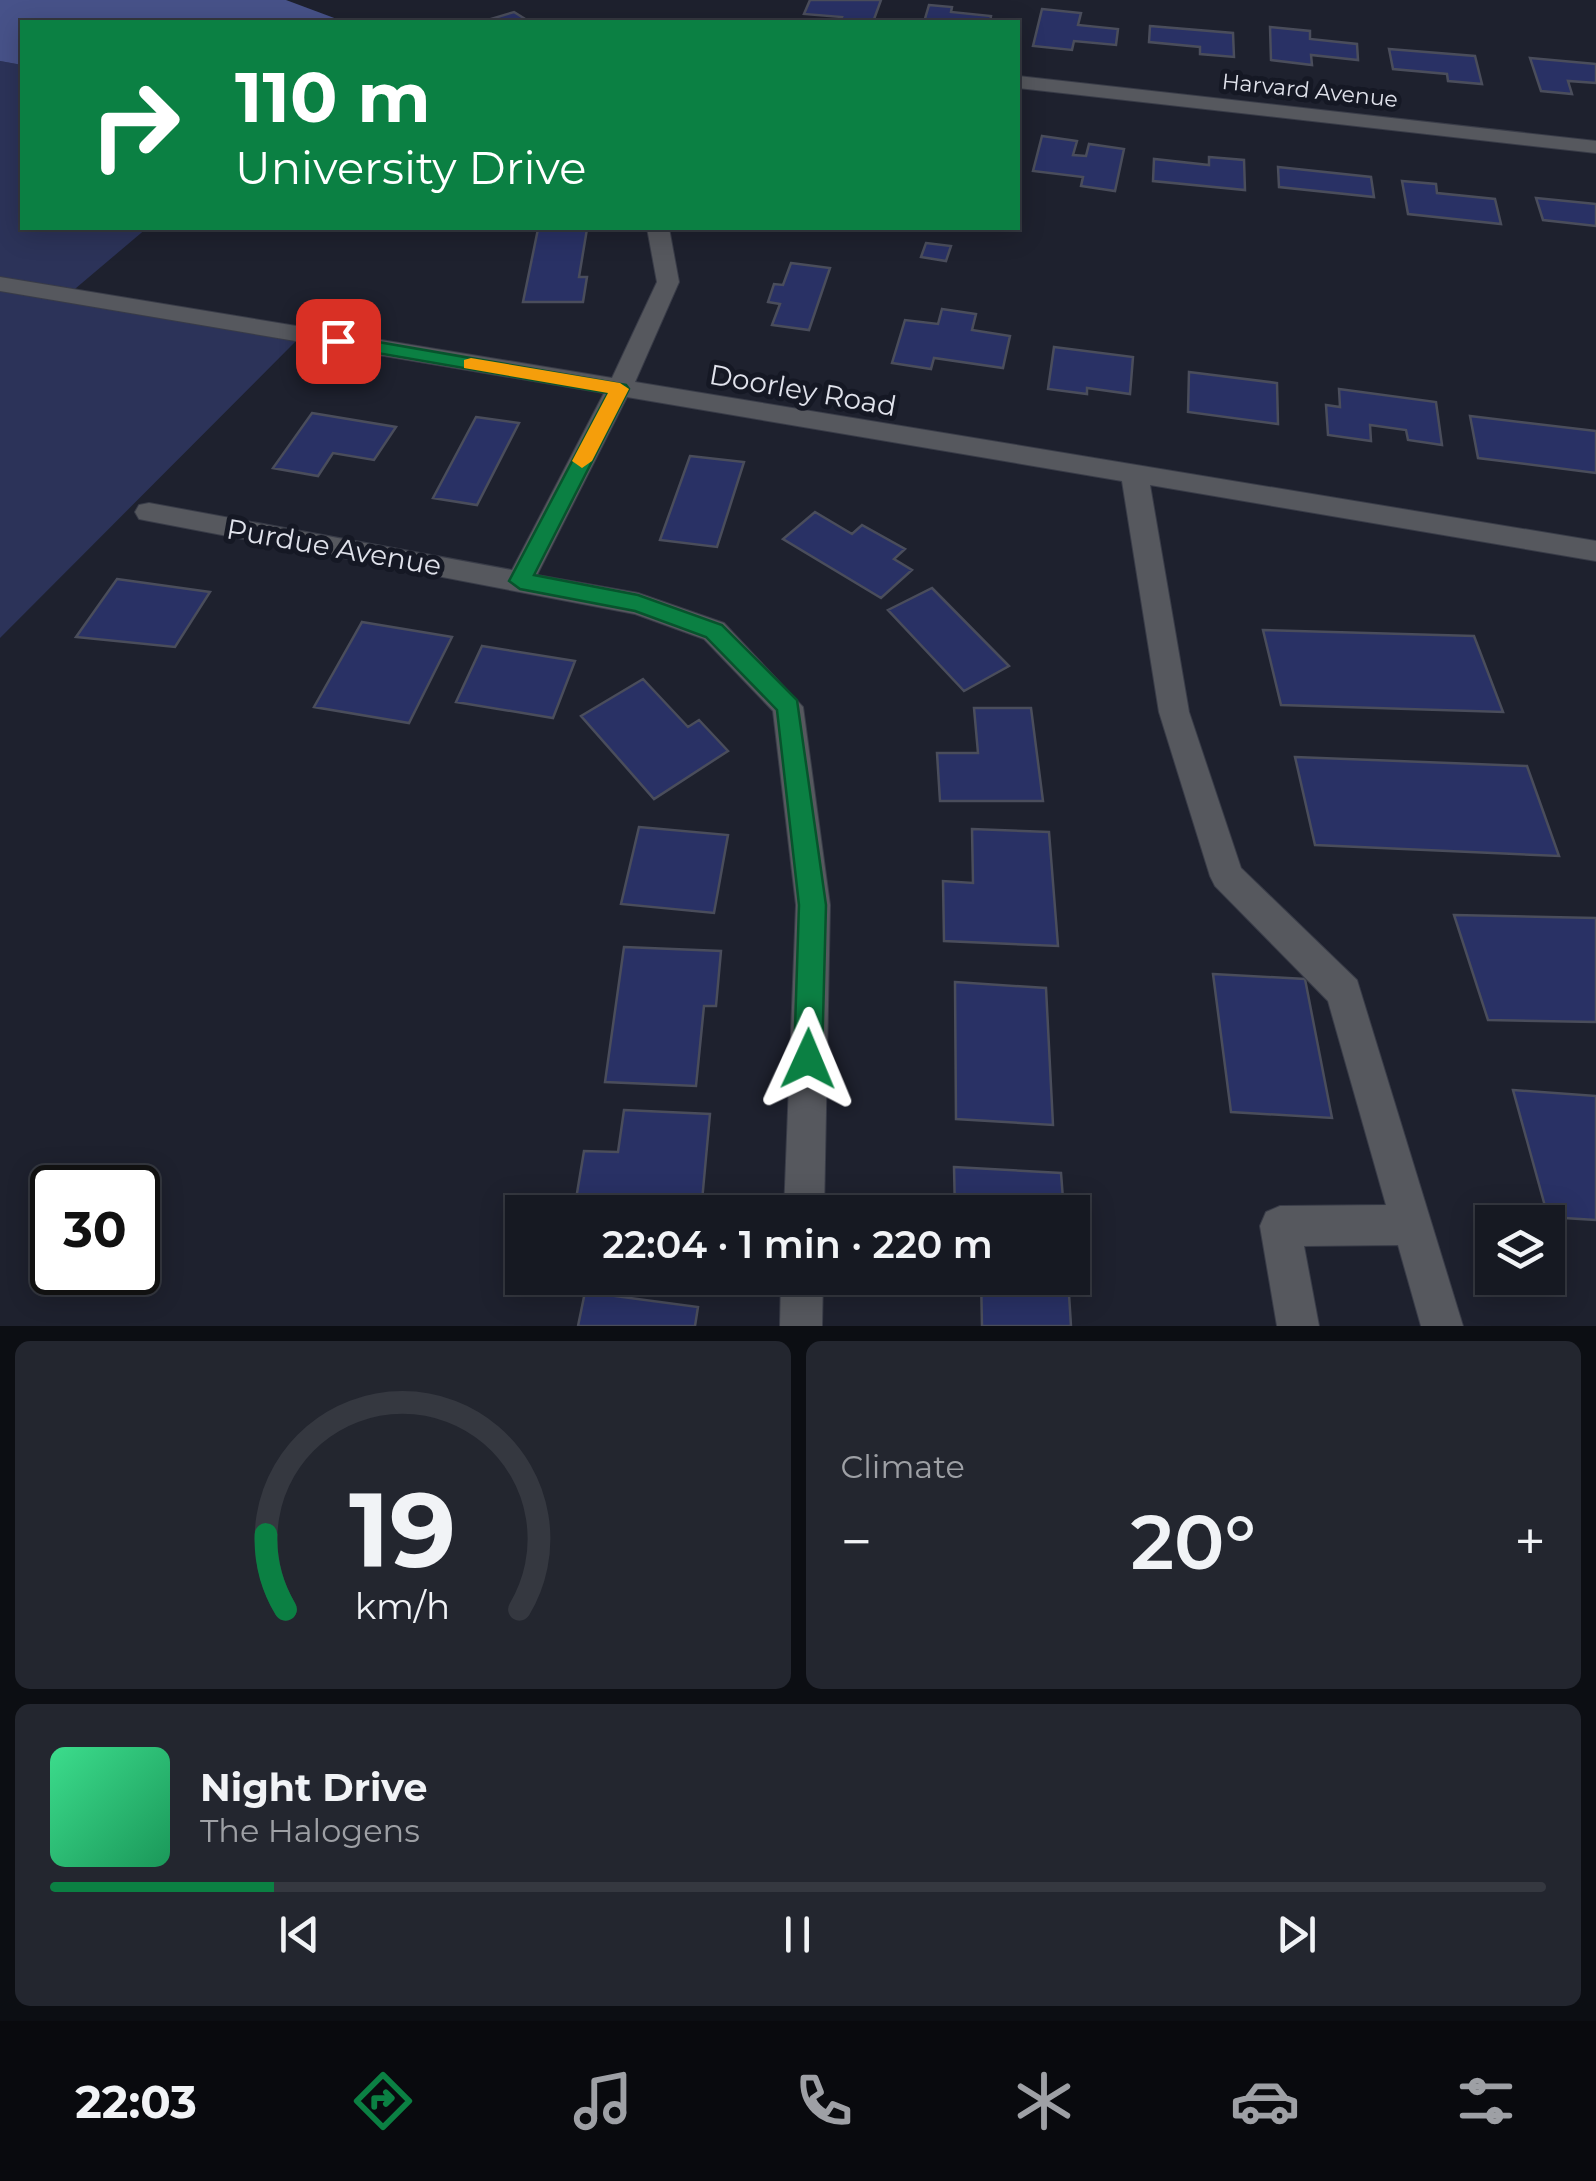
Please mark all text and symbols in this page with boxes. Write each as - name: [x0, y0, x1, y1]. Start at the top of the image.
- text: 110 m: [235, 54, 431, 140]
- icon: right: [70, 60, 200, 190]
- street label: Harvard Avenue: [1221, 68, 1399, 113]
- text: University Drive: [235, 140, 586, 195]
- pin: [296, 299, 381, 384]
- icon: arrive: [311, 314, 366, 369]
- street label: Doorley Road: [707, 357, 899, 423]
- street label: Purdue Avenue: [224, 511, 444, 583]
- position arrow: [756, 1007, 860, 1111]
- speed limit sign: 30: [30, 1165, 160, 1295]
- map controls: [1475, 1205, 1565, 1295]
- button: layers: [1475, 1205, 1565, 1295]
- text: 22:04 · 1 min · 220 m: [602, 1221, 993, 1268]
- text: Climate: [841, 1447, 965, 1486]
- text: 19: [349, 1466, 456, 1593]
- text: 20°: [1130, 1496, 1256, 1588]
- text: −: [841, 1508, 872, 1575]
- text: +: [1514, 1508, 1546, 1575]
- text: km/h: [355, 1584, 450, 1628]
- text: Night Drive: [200, 1764, 427, 1811]
- text: The Halogens: [200, 1811, 420, 1850]
- icon: previous: [272, 1907, 327, 1962]
- icon: pause: [770, 1907, 825, 1962]
- icon: next: [1269, 1907, 1324, 1962]
- icon: directions: [348, 2066, 418, 2136]
- icon: music: [568, 2066, 638, 2136]
- icon: phone: [789, 2066, 859, 2136]
- icon: climate: [1009, 2066, 1079, 2136]
- icon: car: [1230, 2066, 1300, 2136]
- icon: filters: [1451, 2066, 1521, 2136]
- text: 22:03: [75, 2074, 197, 2129]

